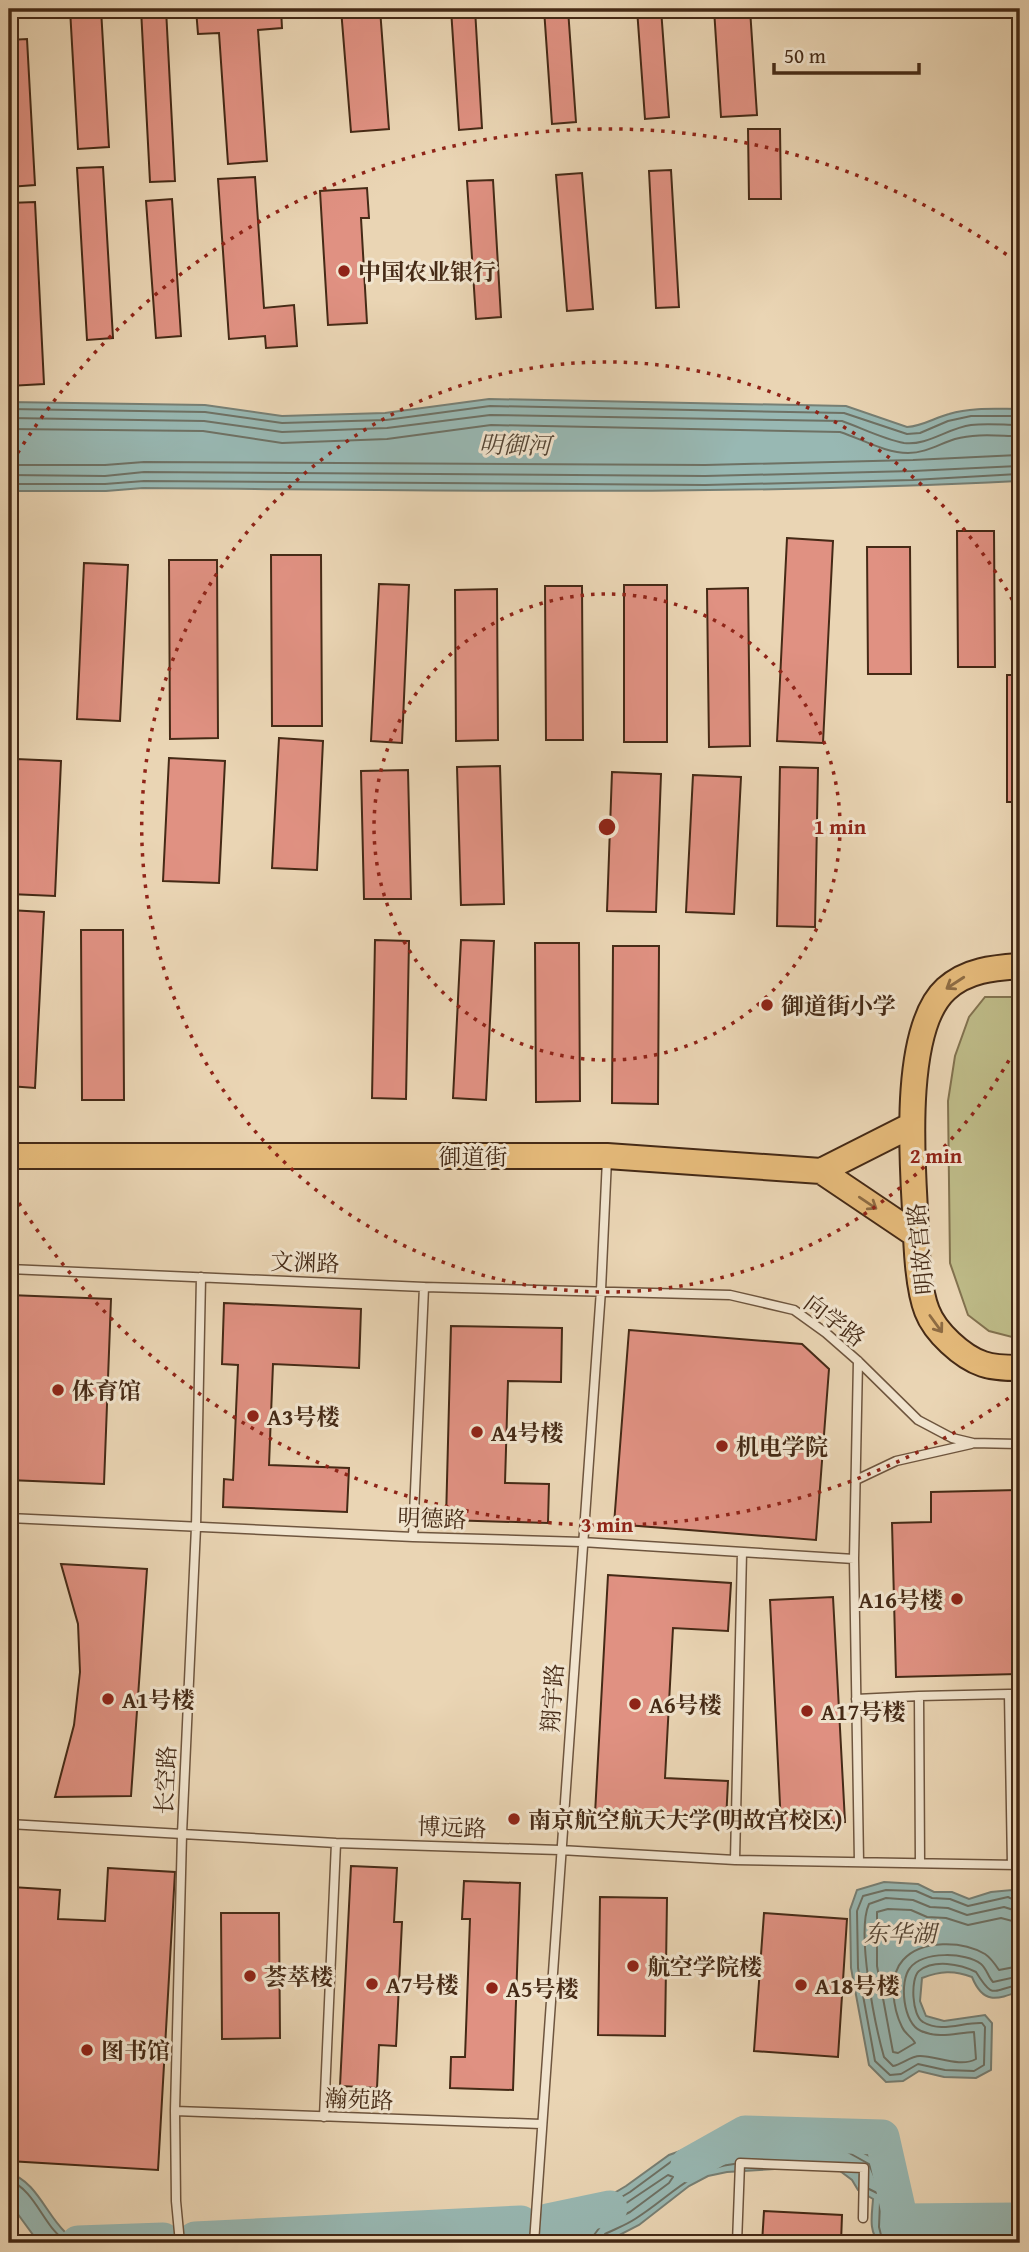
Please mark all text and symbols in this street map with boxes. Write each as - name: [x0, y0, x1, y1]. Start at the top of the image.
- scale bar: [774, 32, 919, 76]
- text: 50 m: [784, 40, 826, 71]
- place label: 中国农业银行: [358, 255, 496, 288]
- marker: 中国农业银行: [336, 263, 352, 279]
- water label: 明御河: [479, 427, 555, 463]
- text: 1 min: [814, 811, 867, 842]
- centre of rings: [595, 815, 619, 839]
- one-way arrow: [946, 976, 966, 990]
- place label: 御道街小学: [781, 989, 896, 1022]
- marker: 御道街小学: [759, 997, 775, 1013]
- street label: 御道街: [439, 1140, 508, 1173]
- text: 2 min: [910, 1140, 963, 1171]
- one-way arrow: [858, 1196, 878, 1210]
- street label: 明故宫路: [899, 1202, 941, 1296]
- street label: 文渊路: [270, 1244, 340, 1280]
- street label: 向学路: [798, 1286, 872, 1354]
- one-way arrow: [929, 1314, 943, 1333]
- place label: 体育馆: [72, 1374, 141, 1407]
- marker: 体育馆: [50, 1382, 66, 1398]
- place label: A3号楼: [267, 1400, 340, 1433]
- marker: A3号楼: [245, 1408, 261, 1424]
- place label: A4号楼: [491, 1416, 564, 1449]
- marker: A4号楼: [469, 1424, 485, 1440]
- place label: 机电学院: [736, 1430, 828, 1463]
- marker: 机电学院: [714, 1438, 730, 1454]
- street label: 明德路: [397, 1500, 467, 1536]
- text: 3 min: [581, 1509, 634, 1540]
- place label: A16号楼: [858, 1583, 943, 1616]
- marker: A16号楼: [949, 1591, 965, 1607]
- street label: 翔宇路: [533, 1662, 571, 1734]
- place label: A1号楼: [122, 1683, 195, 1716]
- place label: A6号楼: [649, 1688, 722, 1721]
- marker: A1号楼: [100, 1691, 116, 1707]
- place label: A17号楼: [821, 1695, 906, 1728]
- marker: A6号楼: [627, 1696, 643, 1712]
- marker: A17号楼: [799, 1703, 815, 1719]
- street label: 长空路: [147, 1745, 183, 1815]
- place label: 南京航空航天大学(明故宫校区): [528, 1803, 842, 1836]
- street label: 博远路: [417, 1809, 487, 1845]
- marker: 南京航空航天大学(明故宫校区): [506, 1811, 522, 1827]
- water label: 东华湖: [864, 1916, 940, 1951]
- place label: 航空学院楼: [647, 1950, 762, 1983]
- marker: 航空学院楼: [625, 1958, 641, 1974]
- place label: 荟萃楼: [264, 1960, 333, 1993]
- marker: 荟萃楼: [242, 1968, 258, 1984]
- place label: A7号楼: [386, 1968, 459, 2001]
- place label: A18号楼: [815, 1969, 900, 2002]
- place label: A5号楼: [506, 1972, 579, 2005]
- marker: A7号楼: [364, 1976, 380, 1992]
- marker: A18号楼: [793, 1977, 809, 1993]
- marker: A5号楼: [484, 1980, 500, 1996]
- place label: 图书馆: [101, 2034, 170, 2067]
- marker: 图书馆: [79, 2042, 95, 2058]
- street label: 瀚苑路: [324, 2081, 394, 2117]

